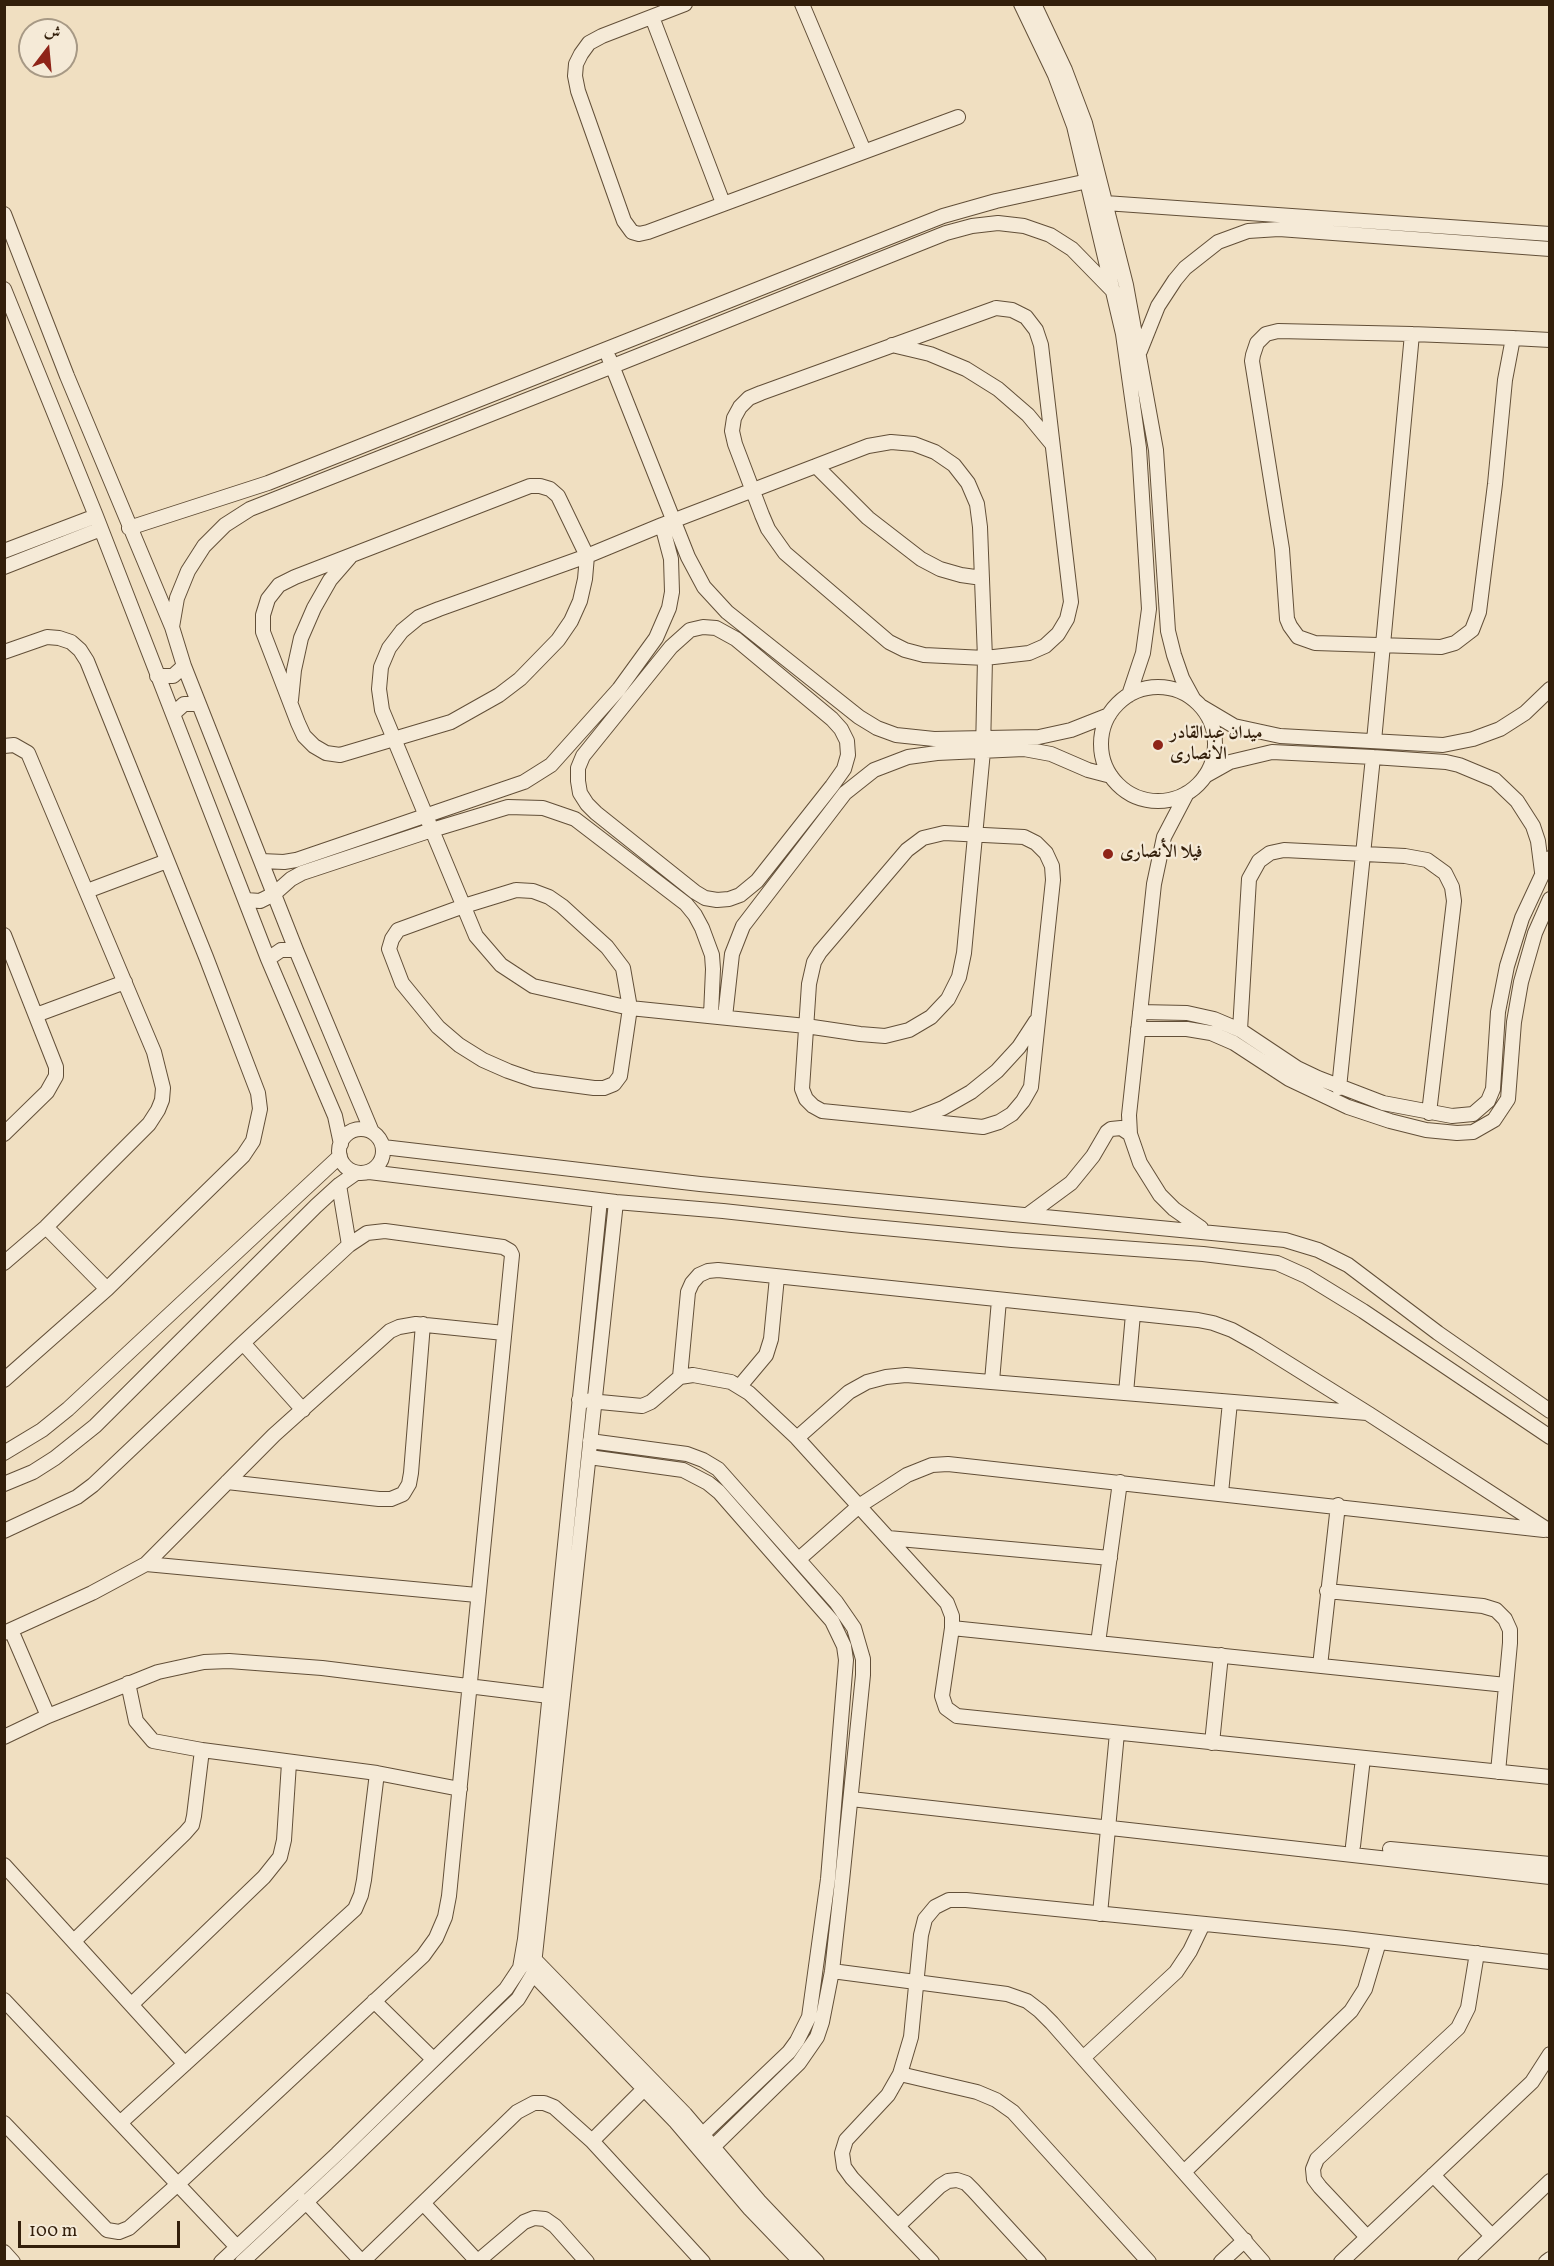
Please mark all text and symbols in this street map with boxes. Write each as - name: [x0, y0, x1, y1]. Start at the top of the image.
- north arrow: [18, 18, 78, 78]
- text: ش: [42, 20, 63, 45]
- place label: ميدان عبدالقادر الانصارى: [1170, 724, 1262, 766]
- marker: ميدان عبدالقادر الانصارى: [1151, 738, 1165, 752]
- place label: فيلا الأنصارى: [1120, 843, 1203, 865]
- marker: فيلا الأنصارى: [1101, 847, 1115, 861]
- scale bar: [21, 2209, 183, 2247]
- text: 100 m: [29, 2219, 78, 2244]

